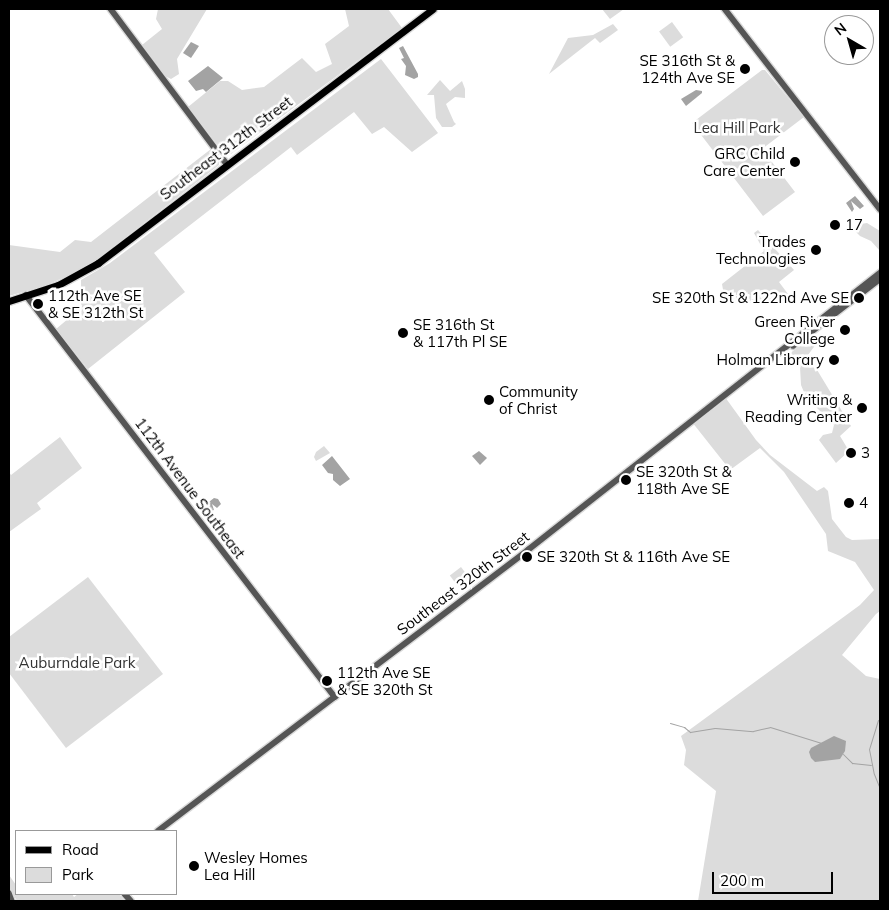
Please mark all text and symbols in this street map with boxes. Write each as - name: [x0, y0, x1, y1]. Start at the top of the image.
- north arrow: [824, 15, 874, 65]
- text: N: [831, 19, 850, 39]
- place label: SE 316th St & 124th Ave SE: [639, 51, 735, 86]
- marker: SE 316th St & 124th Ave SE: [739, 63, 751, 75]
- street label: Southeast 312th Street: [156, 92, 296, 204]
- park label: Lea Hill Park: [694, 119, 780, 137]
- place label: GRC Child Care Center: [703, 144, 785, 179]
- marker: GRC Child Care Center: [789, 156, 801, 168]
- place label: 17: [845, 216, 863, 234]
- marker: 17: [829, 219, 841, 231]
- place label: Trades Technologies: [716, 232, 806, 267]
- marker: Trades Technologies: [810, 244, 822, 256]
- place label: 112th Ave SE & SE 312th St: [48, 286, 144, 321]
- place label: SE 320th St & 122nd Ave SE: [652, 289, 849, 307]
- marker: SE 320th St & 122nd Ave SE: [853, 292, 865, 304]
- marker: 112th Ave SE & SE 312th St: [32, 298, 44, 310]
- place label: Green River College: [754, 312, 835, 347]
- place label: SE 316th St & 117th Pl SE: [413, 315, 507, 350]
- marker: Green River College: [839, 324, 851, 336]
- marker: SE 316th St & 117th Pl SE: [397, 327, 409, 339]
- place label: Holman Library: [717, 351, 824, 369]
- marker: Holman Library: [828, 354, 840, 366]
- place label: Community of Christ: [499, 382, 578, 417]
- place label: Writing & Reading Center: [745, 390, 852, 425]
- marker: Community of Christ: [483, 394, 495, 406]
- marker: Writing & Reading Center: [856, 402, 868, 414]
- street label: 112th Avenue Southeast: [131, 414, 249, 562]
- place label: 3: [861, 444, 870, 462]
- marker: 3: [845, 447, 857, 459]
- place label: SE 320th St & 118th Ave SE: [636, 462, 732, 497]
- marker: SE 320th St & 118th Ave SE: [620, 474, 632, 486]
- place label: 4: [859, 494, 868, 512]
- marker: 4: [843, 497, 855, 509]
- street label: Southeast 320th Street: [393, 527, 533, 639]
- place label: SE 320th St & 116th Ave SE: [537, 548, 730, 566]
- marker: SE 320th St & 116th Ave SE: [521, 551, 533, 563]
- park label: Auburndale Park: [19, 654, 135, 672]
- place label: 112th Ave SE & SE 320th St: [337, 663, 433, 698]
- marker: 112th Ave SE & SE 320th St: [321, 675, 333, 687]
- legend: [15, 830, 178, 895]
- text: Road: [62, 840, 99, 859]
- place label: Wesley Homes Lea Hill: [204, 848, 308, 883]
- marker: Wesley Homes Lea Hill: [188, 860, 200, 872]
- scale bar: [714, 862, 835, 894]
- text: Park: [62, 865, 94, 884]
- text: 200 m: [720, 871, 764, 890]

